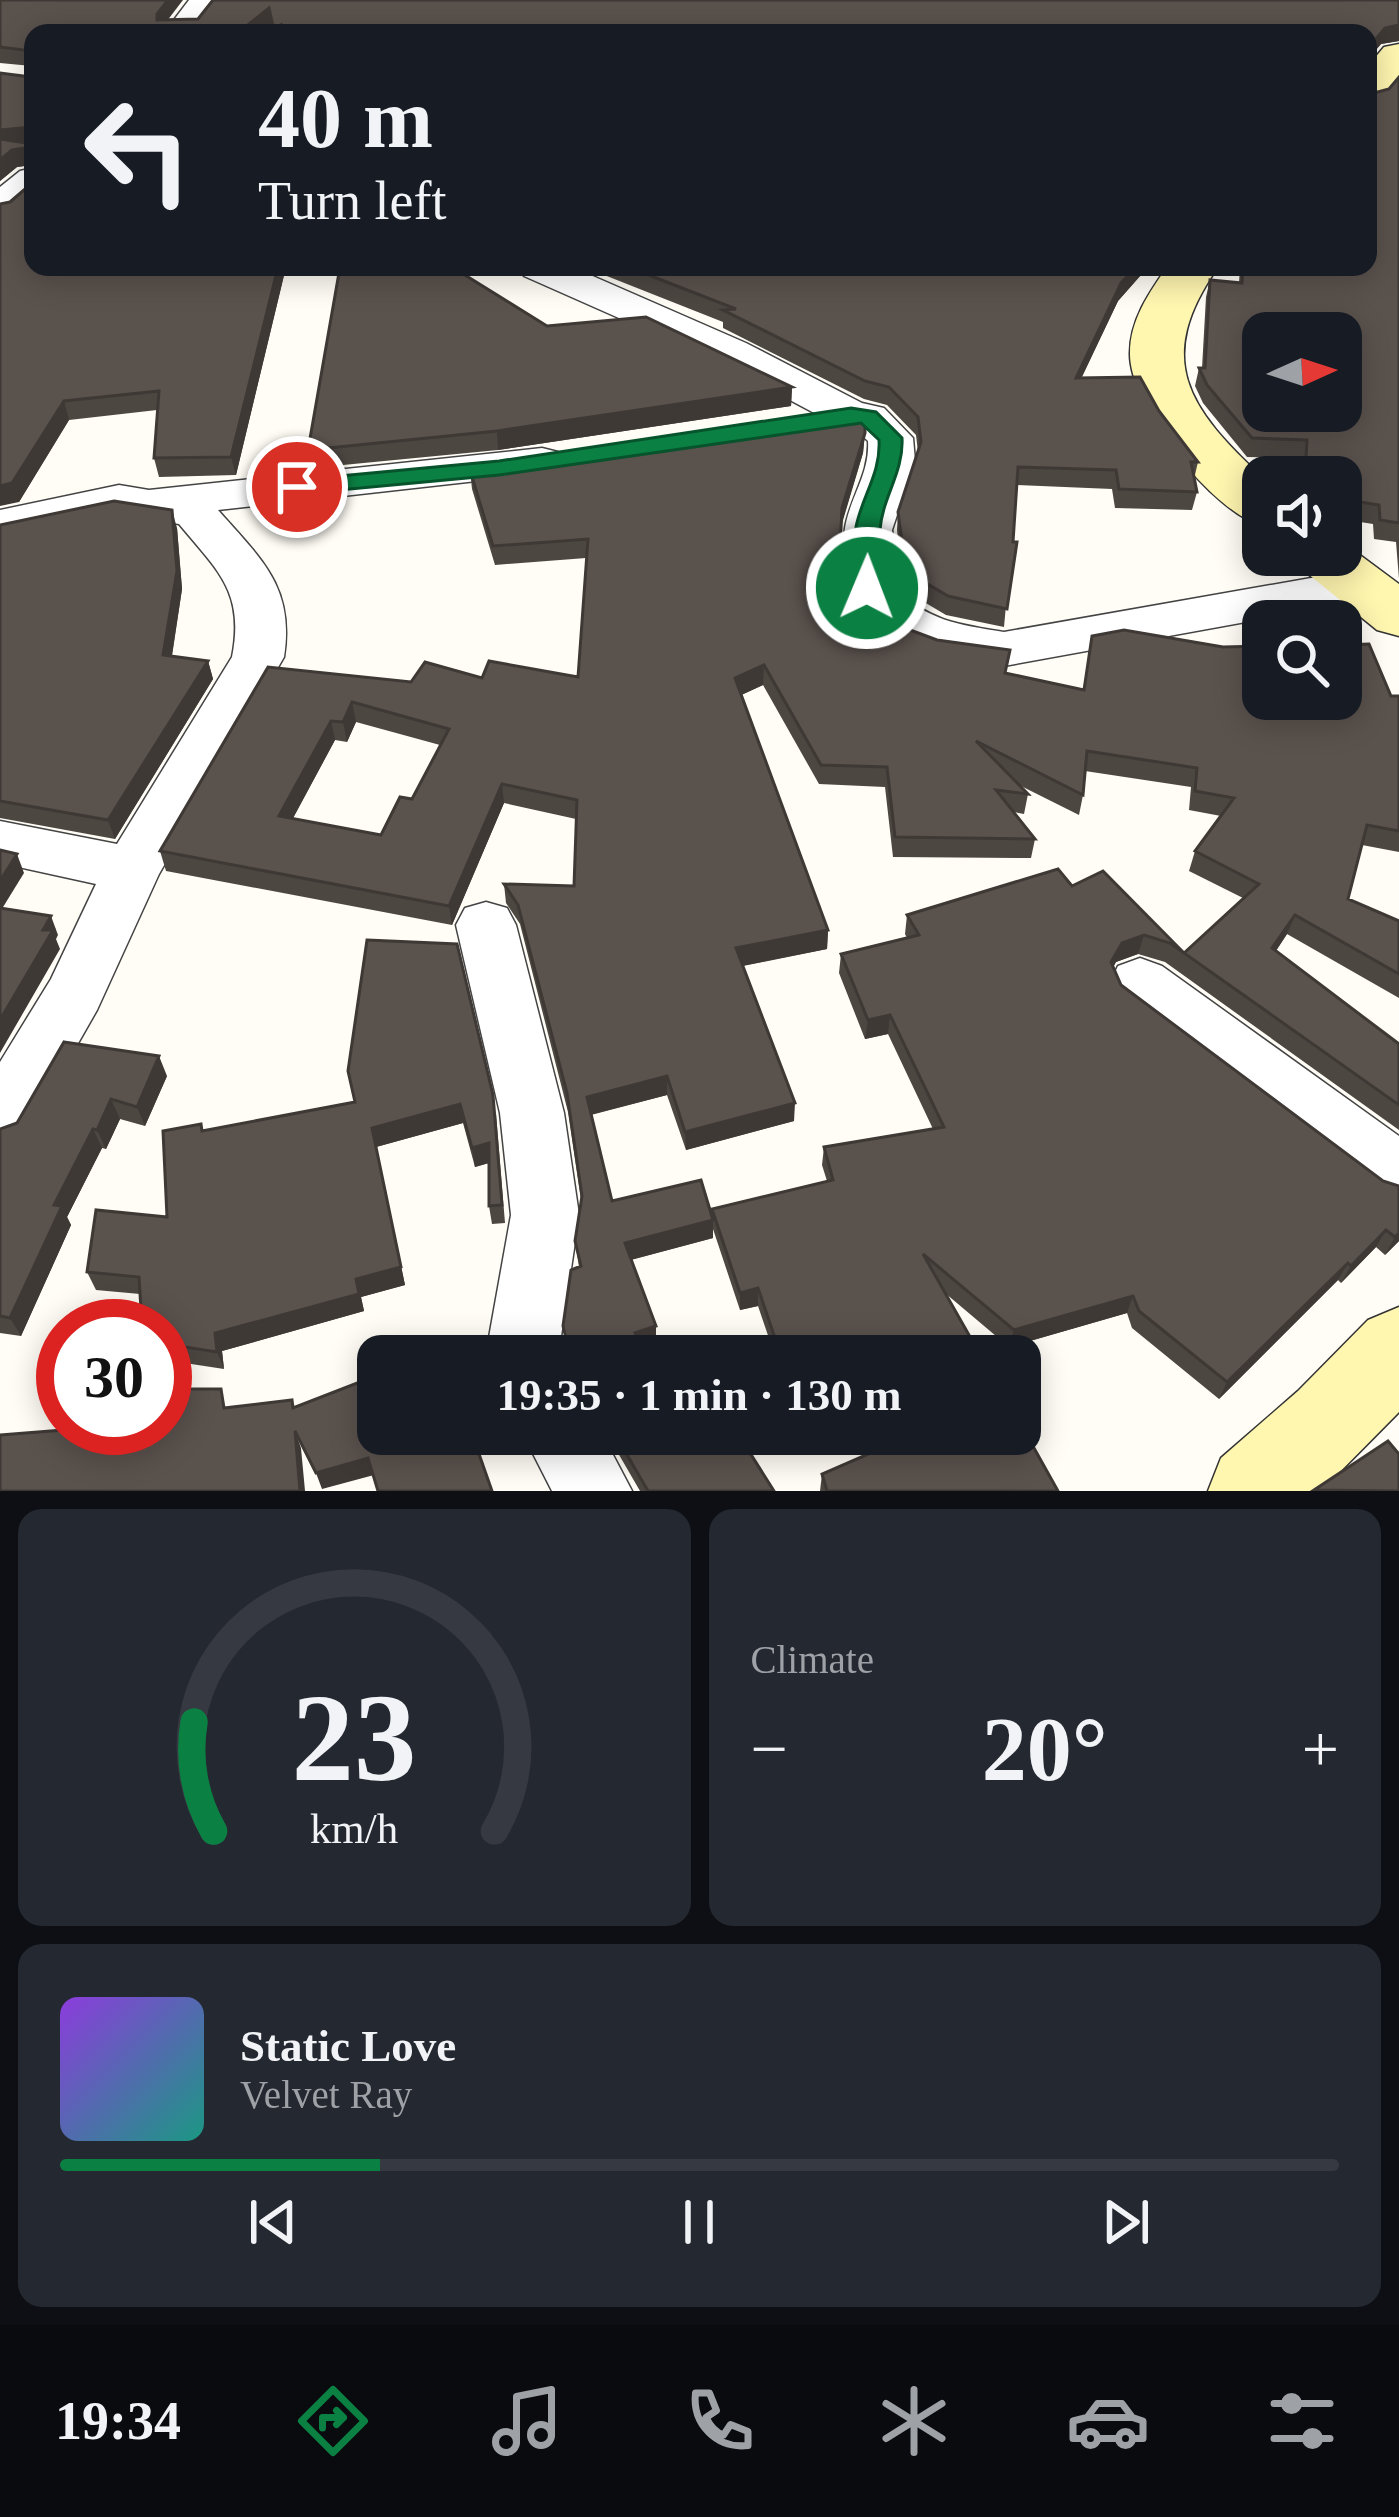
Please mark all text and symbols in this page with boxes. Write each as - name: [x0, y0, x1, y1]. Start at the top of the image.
- icon: left: [60, 72, 216, 228]
- text: 40 m: [258, 72, 433, 165]
- text: Turn left: [258, 171, 447, 231]
- north arrow: [1242, 312, 1362, 432]
- map controls: [1242, 312, 1362, 720]
- pin: [246, 436, 348, 538]
- icon: arrive: [264, 454, 330, 520]
- button: sound: [1242, 456, 1362, 576]
- position arrow: [804, 525, 930, 651]
- button: search: [1242, 600, 1362, 720]
- speed limit sign: 30: [36, 1299, 192, 1455]
- text: 19:35 · 1 min · 130 m: [497, 1370, 902, 1420]
- text: Climate: [751, 1638, 874, 1681]
- text: 23: [292, 1669, 417, 1807]
- text: 20°: [982, 1700, 1108, 1799]
- text: −: [751, 1712, 788, 1785]
- text: +: [1302, 1712, 1339, 1785]
- text: km/h: [310, 1804, 398, 1851]
- text: Static Love: [240, 2021, 456, 2071]
- text: Velvet Ray: [240, 2073, 412, 2116]
- icon: previous: [240, 2189, 306, 2255]
- icon: pause: [666, 2189, 732, 2255]
- icon: next: [1093, 2189, 1159, 2255]
- icon: directions: [291, 2379, 375, 2463]
- icon: music: [485, 2379, 569, 2463]
- icon: phone: [678, 2379, 762, 2463]
- icon: climate: [872, 2379, 956, 2463]
- icon: car: [1066, 2379, 1150, 2463]
- icon: filters: [1260, 2379, 1344, 2463]
- text: 19:34: [55, 2391, 181, 2451]

